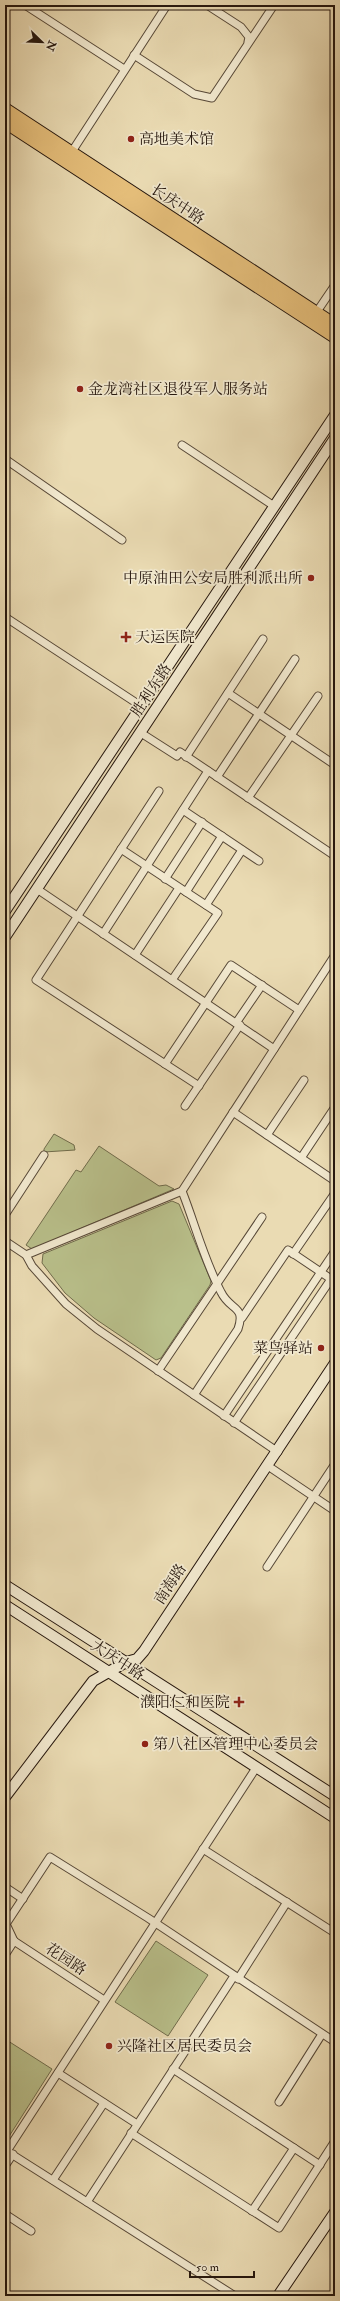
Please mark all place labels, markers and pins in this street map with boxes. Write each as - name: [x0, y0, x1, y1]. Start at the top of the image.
- place label: 高地美术馆: [139, 130, 214, 149]
- marker: 高地美术馆: [126, 134, 136, 144]
- place label: 金龙湾社区退役军人服务站: [88, 380, 268, 399]
- marker: 金龙湾社区退役军人服务站: [75, 384, 85, 394]
- place label: 中原油田公安局胜利派出所: [123, 569, 303, 588]
- marker: 中原油田公安局胜利派出所: [306, 573, 316, 583]
- place label: 天运医院: [135, 628, 195, 647]
- marker: 天运医院: [120, 631, 132, 643]
- place label: 菜鸟驿站: [253, 1339, 313, 1358]
- marker: 菜鸟驿站: [316, 1343, 326, 1353]
- place label: 濮阳仁和医院: [140, 1693, 230, 1712]
- marker: 濮阳仁和医院: [233, 1696, 245, 1708]
- place label: 第八社区管理中心委员会: [153, 1735, 318, 1754]
- marker: 第八社区管理中心委员会: [140, 1739, 150, 1749]
- place label: 兴隆社区居民委员会: [117, 2037, 252, 2056]
- marker: 兴隆社区居民委员会: [104, 2041, 114, 2051]

